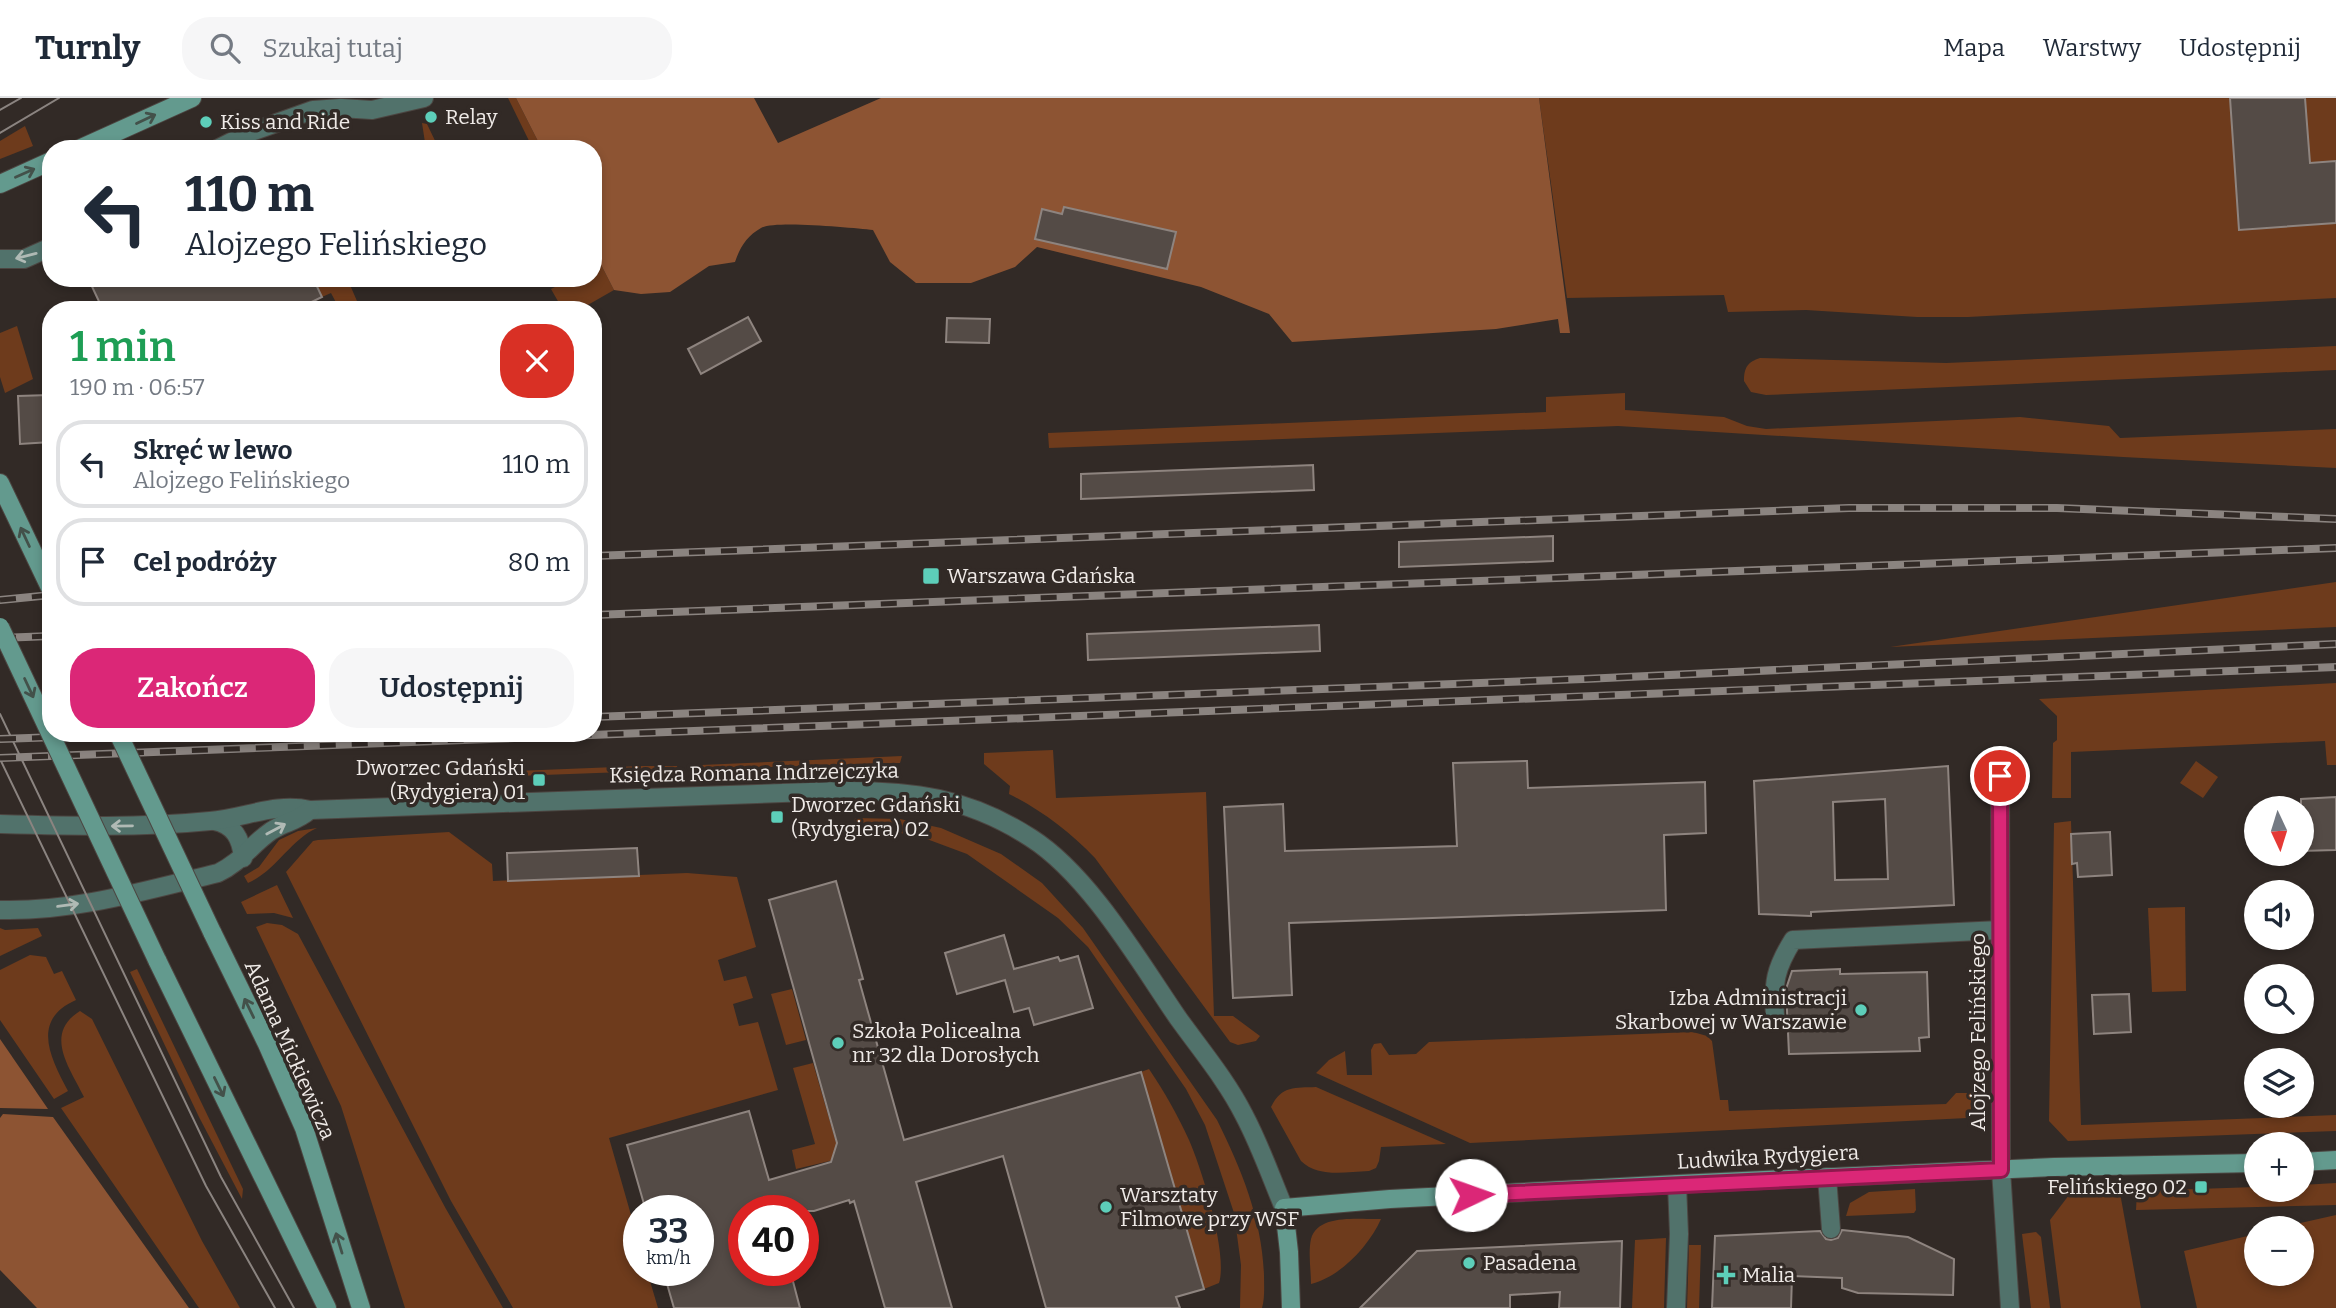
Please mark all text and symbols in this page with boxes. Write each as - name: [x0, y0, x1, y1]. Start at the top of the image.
- search box: [182, 17, 672, 80]
- text: Turnly: [35, 28, 140, 68]
- icon: search: [206, 29, 244, 67]
- text: Szukaj tutaj: [262, 33, 403, 64]
- text: Mapa: [1943, 34, 2005, 62]
- text: Warstwy: [2043, 34, 2141, 62]
- text: Udostępnij: [2179, 34, 2301, 62]
- place label: Relay: [445, 104, 498, 130]
- place label: Kiss and Ride: [220, 109, 350, 135]
- marker: Relay: [423, 109, 439, 125]
- one-way arrow: [135, 112, 156, 125]
- marker: Kiss and Ride: [198, 114, 214, 130]
- text: 110 m: [185, 165, 314, 224]
- one-way arrow: [14, 166, 36, 179]
- icon: left: [70, 168, 161, 259]
- text: Alojzego Felińskiego: [185, 225, 487, 263]
- one-way arrow: [15, 250, 38, 263]
- text: 1 min: [70, 322, 176, 372]
- button: close: [500, 324, 574, 398]
- text: 190 m · 06:57: [70, 373, 205, 401]
- text: Skręć w lewo: [133, 435, 293, 466]
- icon: left: [74, 445, 112, 483]
- text: 110 m: [502, 449, 570, 480]
- text: Alojzego Felińskiego: [133, 466, 350, 494]
- one-way arrow: [18, 527, 32, 548]
- icon: arrive: [74, 543, 112, 581]
- text: Cel podróży: [133, 547, 276, 578]
- text: 80 m: [508, 547, 570, 578]
- place label: Warszawa Gdańska: [947, 563, 1136, 589]
- marker: Warszawa Gdańska: [921, 566, 941, 586]
- button: Zakończ: [70, 648, 315, 728]
- button: Udostępnij: [329, 648, 574, 728]
- one-way arrow: [23, 677, 36, 698]
- pin: [1970, 746, 2030, 806]
- place label: Dworzec Gdański (Rydygiera) 01: [356, 755, 525, 805]
- street label: Księdza Romana Indrzejczyka: [609, 757, 900, 789]
- icon: arrive: [1981, 757, 2019, 795]
- marker: Dworzec Gdański (Rydygiera) 01: [531, 772, 547, 788]
- place label: Dworzec Gdański (Rydygiera) 02: [791, 792, 960, 842]
- north arrow: [2244, 796, 2314, 866]
- map controls: [2244, 796, 2314, 1286]
- marker: Dworzec Gdański (Rydygiera) 02: [769, 809, 785, 825]
- one-way arrow: [111, 820, 134, 833]
- one-way arrow: [265, 822, 285, 836]
- button: sound: [2244, 880, 2314, 950]
- one-way arrow: [56, 898, 79, 911]
- street label: Alojzego Felińskiego: [1965, 933, 1991, 1131]
- street label: Adama Mickiewicza: [239, 956, 341, 1144]
- button: search: [2244, 964, 2314, 1034]
- place label: Izba Administracji Skarbowej w Warszawie: [1615, 985, 1847, 1035]
- one-way arrow: [242, 998, 256, 1019]
- marker: Izba Administracji Skarbowej w Warszawie: [1853, 1002, 1869, 1018]
- place label: Szkoła Policealna nr 32 dla Dorosłych: [852, 1018, 1039, 1068]
- marker: Szkoła Policealna nr 32 dla Dorosłych: [830, 1035, 846, 1051]
- button: layers: [2244, 1048, 2314, 1118]
- one-way arrow: [213, 1076, 227, 1097]
- button: +: [2244, 1132, 2314, 1202]
- street label: Ludwika Rydygiera: [1676, 1139, 1860, 1175]
- position arrow: [1434, 1158, 1508, 1232]
- place label: Felińskiego 02: [2047, 1174, 2187, 1200]
- marker: Felińskiego 02: [2193, 1179, 2209, 1195]
- place label: Warsztaty Filmowe przy WSF: [1120, 1182, 1299, 1232]
- speed limit sign: 40: [728, 1195, 819, 1286]
- marker: Warsztaty Filmowe przy WSF: [1098, 1199, 1114, 1215]
- text: 33: [649, 1210, 688, 1252]
- button: −: [2244, 1216, 2314, 1286]
- one-way arrow: [332, 1232, 345, 1254]
- text: km/h: [646, 1247, 691, 1269]
- place label: Pasadena: [1483, 1250, 1577, 1276]
- marker: Pasadena: [1461, 1255, 1477, 1271]
- place label: Malia: [1742, 1262, 1796, 1288]
- marker: Malia: [1716, 1265, 1736, 1285]

